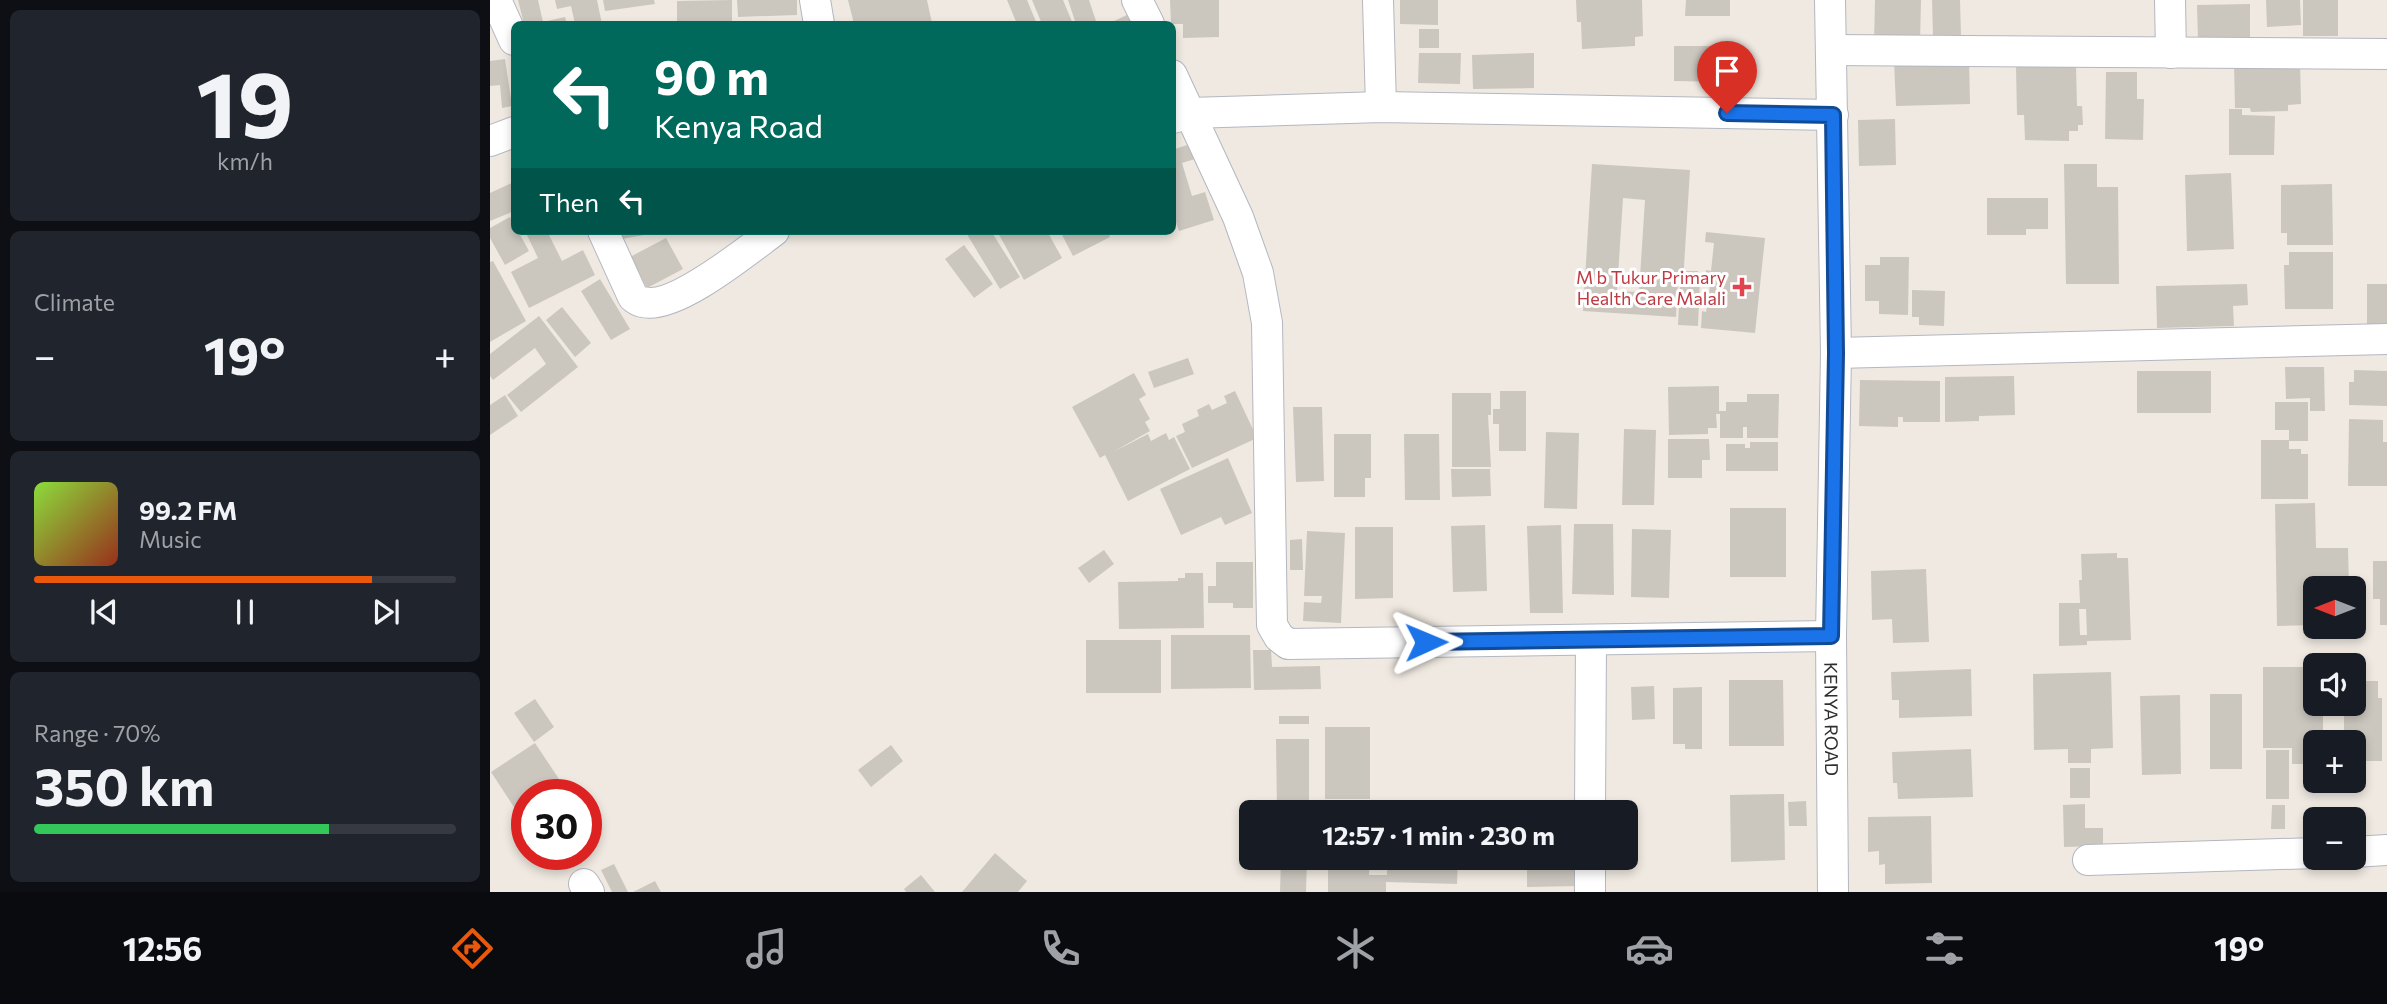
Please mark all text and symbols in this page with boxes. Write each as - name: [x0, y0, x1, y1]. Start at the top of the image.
- pin: [1697, 41, 1757, 113]
- text: 19: [196, 45, 294, 157]
- text: 90 m: [654, 45, 769, 105]
- icon: left: [539, 49, 630, 140]
- icon: arrive: [1708, 52, 1746, 90]
- text: Kenya Road: [654, 105, 823, 145]
- text: km/h: [217, 147, 273, 175]
- icon: left: [613, 182, 651, 220]
- text: Then: [539, 186, 599, 217]
- place label: M b Tukur Primary Health Care Malali: [1576, 266, 1726, 309]
- marker: M b Tukur Primary Health Care Malali: [1732, 277, 1752, 297]
- text: Climate: [34, 288, 115, 316]
- text: 19°: [204, 322, 285, 386]
- text: −: [34, 331, 56, 378]
- text: +: [434, 331, 456, 378]
- text: 99.2 FM: [139, 494, 237, 525]
- text: Music: [139, 525, 202, 553]
- north arrow: [2303, 576, 2366, 639]
- map controls: [2303, 576, 2366, 870]
- icon: previous: [85, 593, 123, 631]
- icon: pause: [226, 593, 264, 631]
- icon: next: [367, 593, 405, 631]
- position arrow: [1389, 605, 1463, 679]
- button: sound: [2303, 653, 2366, 716]
- street label: KENYA ROAD: [1820, 662, 1843, 776]
- text: Range · 70%: [34, 719, 161, 747]
- button: +: [2303, 730, 2366, 793]
- text: 350 km: [34, 753, 214, 817]
- speed limit sign: 30: [511, 779, 602, 870]
- button: −: [2303, 807, 2366, 870]
- text: 12:57 · 1 min · 230 m: [1322, 819, 1555, 850]
- icon: directions: [448, 924, 497, 973]
- icon: music: [742, 924, 791, 973]
- icon: phone: [1036, 924, 1085, 973]
- icon: climate: [1331, 924, 1380, 973]
- icon: car: [1625, 924, 1674, 973]
- icon: filters: [1920, 924, 1969, 973]
- text: 12:56: [123, 928, 202, 968]
- text: 19°: [2214, 928, 2264, 968]

